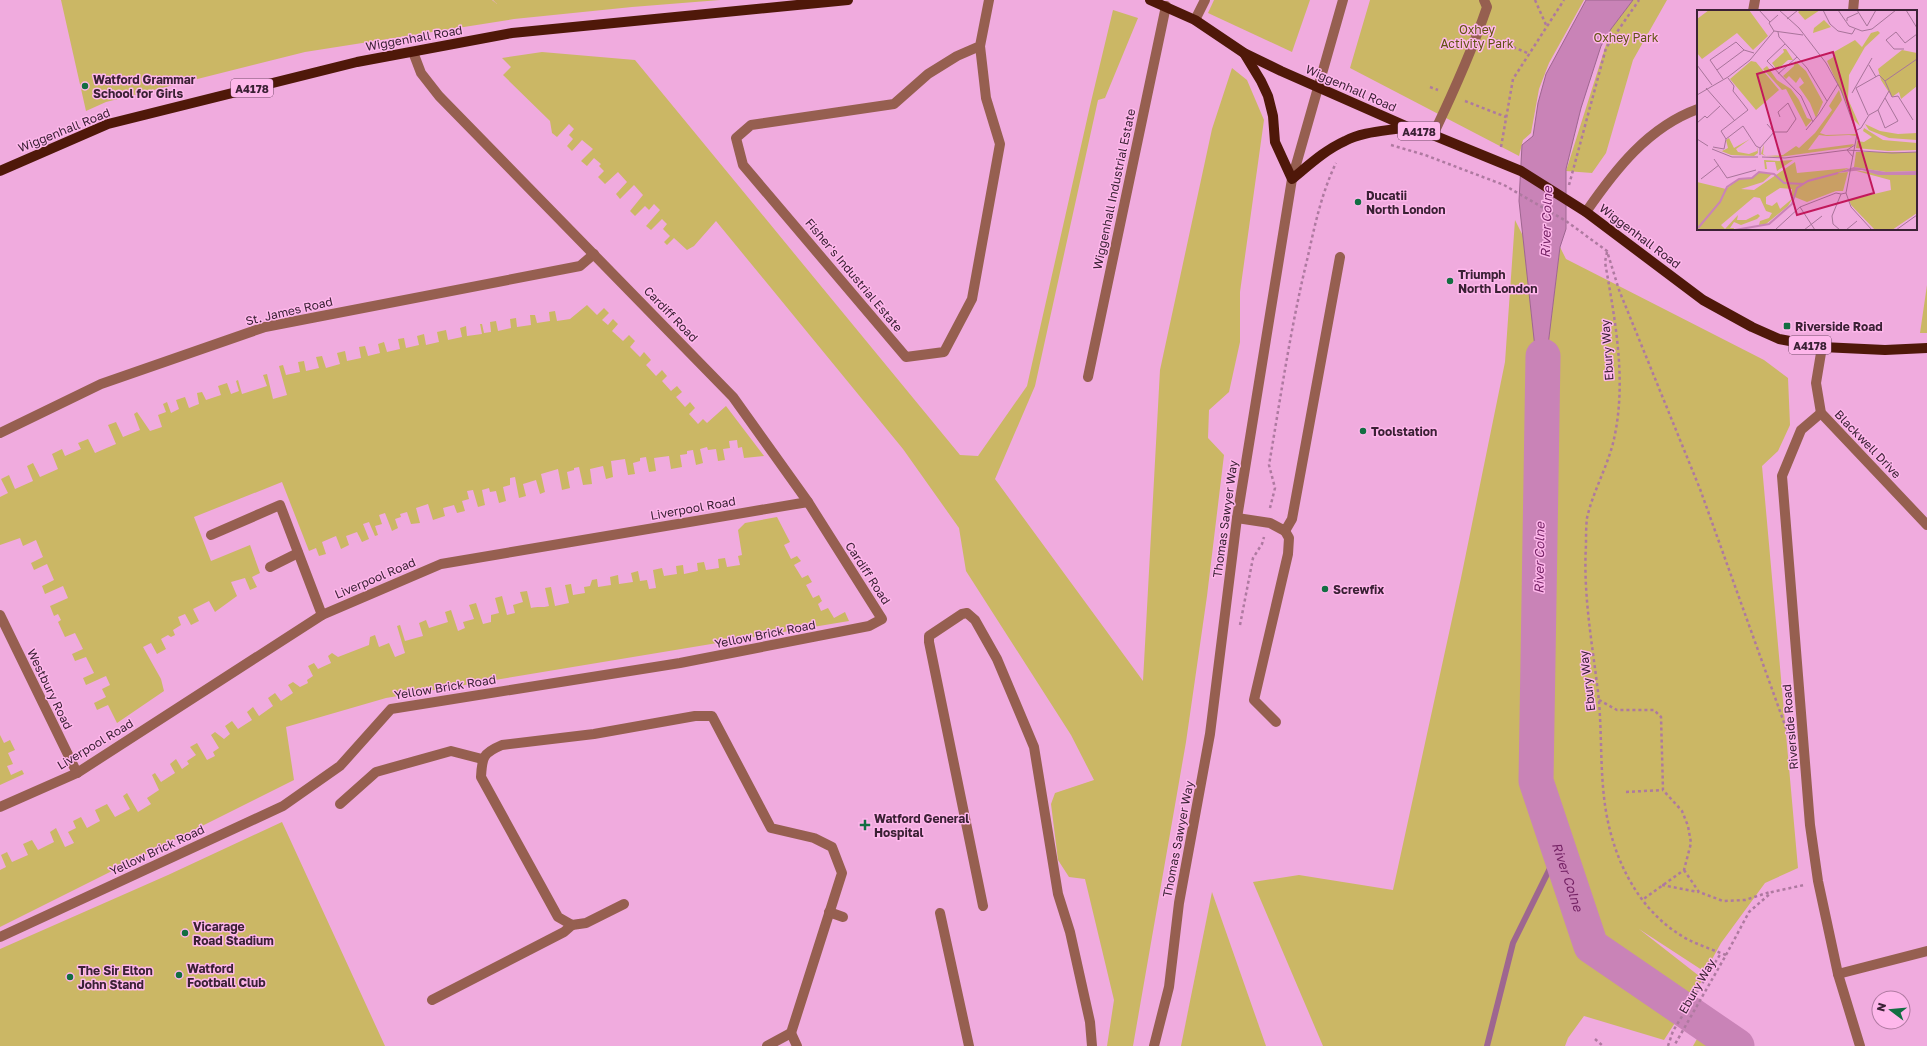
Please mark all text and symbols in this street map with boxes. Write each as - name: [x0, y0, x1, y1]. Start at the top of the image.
- inset map: [1697, 10, 1917, 230]
- street label: Wiggenhall Road: [364, 22, 464, 54]
- park label: Oxhey Activity Park: [1440, 22, 1514, 51]
- park label: Oxhey Park: [1593, 30, 1659, 45]
- street label: Wiggenhall Road: [1303, 61, 1399, 115]
- place label: Watford Grammar School for Girls: [93, 72, 196, 101]
- road number: A4178: [231, 79, 273, 97]
- marker: Watford Grammar School for Girls: [80, 81, 90, 91]
- street label: Wiggenhall Road: [16, 105, 112, 155]
- street label: Wiggenhall Industrial Estate: [1090, 107, 1138, 271]
- road number: A4178: [1398, 122, 1440, 140]
- water label: River Colne: [1537, 185, 1555, 258]
- place label: Ducatii North London: [1366, 188, 1445, 217]
- marker: Ducatii North London: [1353, 197, 1363, 207]
- street label: Wiggenhall Road: [1596, 200, 1684, 272]
- street label: Fisher's Industrial Estate: [802, 215, 906, 335]
- place label: Triumph North London: [1458, 267, 1537, 296]
- marker: Triumph North London: [1445, 276, 1455, 286]
- street label: Cardiff Road: [641, 283, 701, 345]
- street label: St. James Road: [244, 294, 334, 328]
- street label: Ebury Way: [1597, 319, 1617, 381]
- place label: Riverside Road: [1795, 319, 1883, 334]
- marker: Riverside Road: [1782, 321, 1792, 331]
- road number: A4178: [1789, 336, 1831, 354]
- street label: Blackwell Drive: [1832, 407, 1904, 481]
- place label: Toolstation: [1371, 424, 1437, 439]
- marker: Toolstation: [1358, 426, 1368, 436]
- street label: Thomas Sawyer Way: [1209, 459, 1241, 579]
- street label: Liverpool Road: [649, 493, 737, 523]
- water label: River Colne: [1530, 521, 1548, 594]
- street label: Cardiff Road: [842, 539, 894, 607]
- street label: Liverpool Road: [332, 554, 418, 602]
- place label: Screwfix: [1333, 582, 1384, 597]
- marker: Screwfix: [1320, 584, 1330, 594]
- street label: Yellow Brick Road: [713, 617, 817, 651]
- street label: Westbury Road: [24, 646, 76, 732]
- street label: Ebury Way: [1576, 650, 1598, 712]
- street label: Yellow Brick Road: [393, 672, 497, 702]
- street label: Riverside Road: [1779, 684, 1801, 770]
- street label: Liverpool Road: [54, 715, 136, 773]
- street label: Thomas Sawyer Way: [1159, 779, 1197, 899]
- place label: Watford General Hospital: [874, 811, 969, 840]
- marker: Watford General Hospital: [859, 819, 871, 831]
- street label: Yellow Brick Road: [107, 822, 207, 878]
- water label: River Colne: [1549, 840, 1587, 915]
- place label: Vicarage Road Stadium: [193, 919, 274, 948]
- marker: Vicarage Road Stadium: [180, 928, 190, 938]
- street label: Ebury Way: [1675, 956, 1719, 1016]
- place label: Watford Football Club: [187, 961, 266, 990]
- place label: The Sir Elton John Stand: [78, 963, 153, 992]
- marker: Watford Football Club: [174, 970, 184, 980]
- marker: The Sir Elton John Stand: [65, 972, 75, 982]
- north arrow: [1871, 990, 1911, 1030]
- text: N: [1874, 1001, 1888, 1013]

